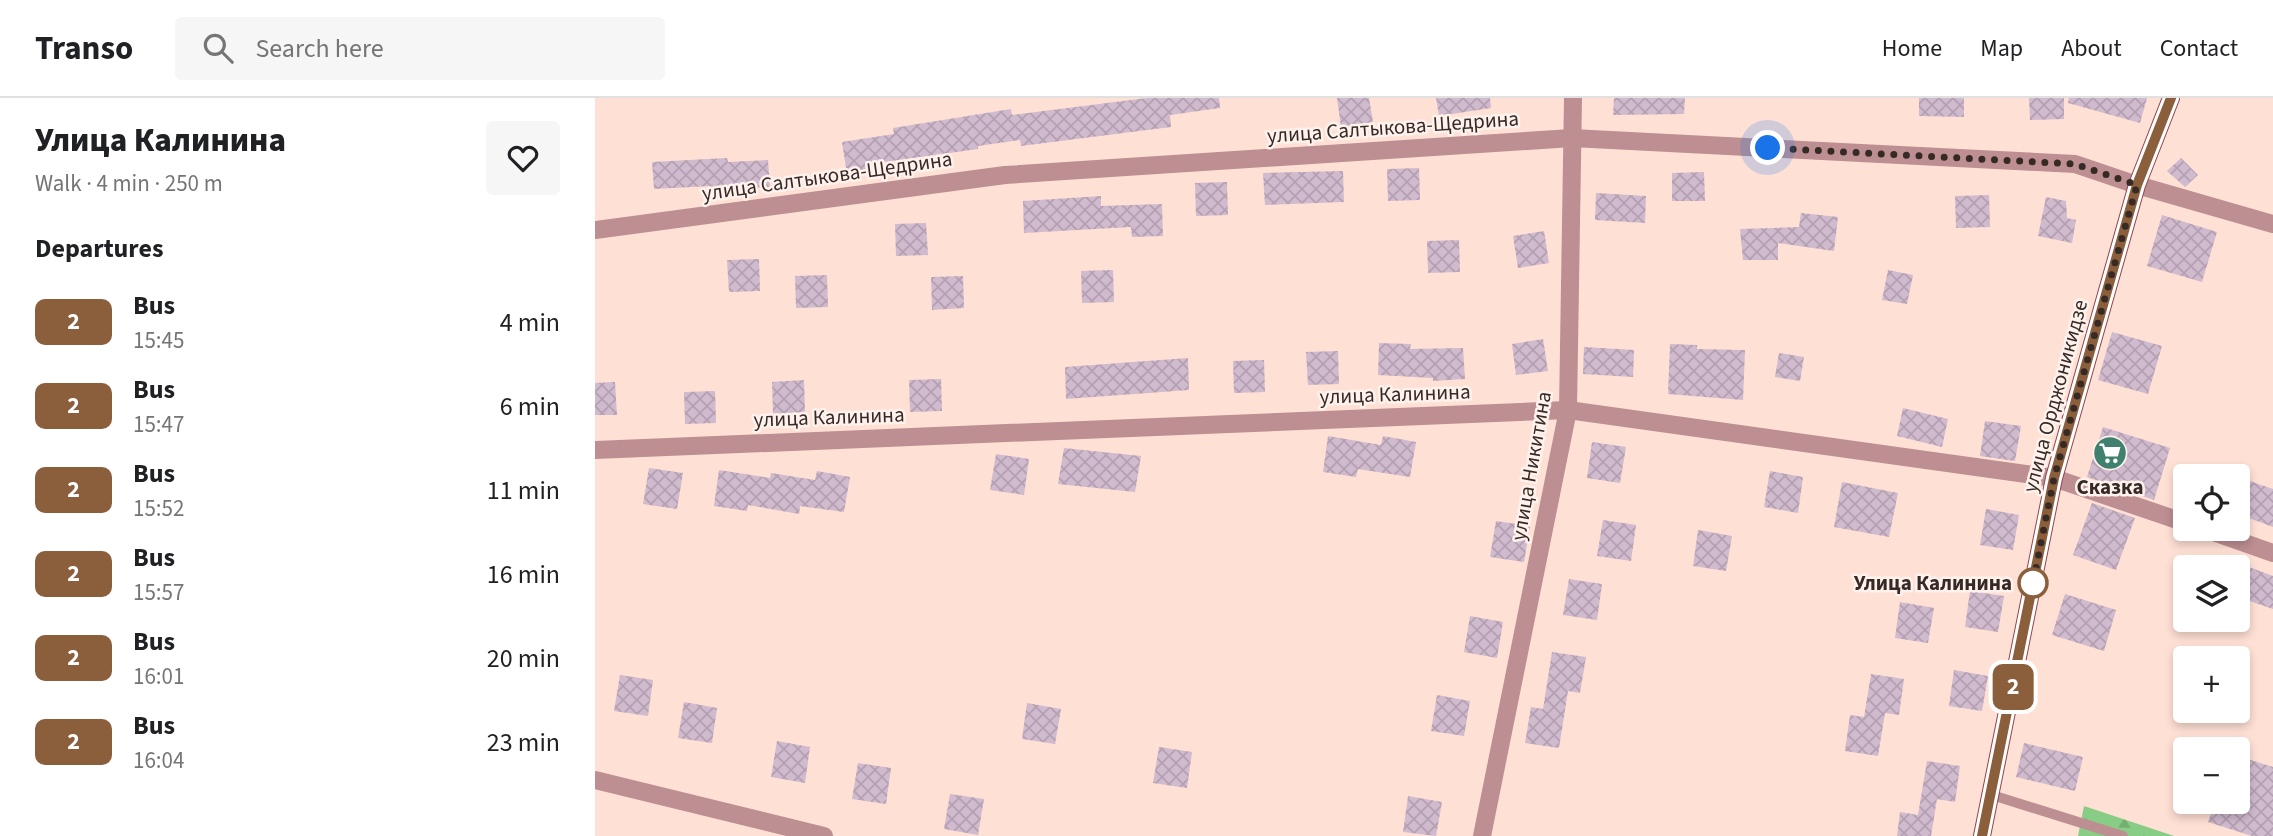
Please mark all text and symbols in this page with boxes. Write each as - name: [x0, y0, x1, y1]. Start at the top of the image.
- search box: [175, 17, 665, 80]
- text: Transo: [35, 25, 133, 72]
- icon: search: [199, 29, 237, 67]
- text: Search here: [255, 30, 384, 67]
- text: Home: [1882, 31, 1942, 66]
- text: Map: [1980, 31, 2023, 66]
- text: About: [2061, 31, 2122, 66]
- text: Contact: [2160, 31, 2238, 66]
- street label: улица Салтыкова-Щедрина: [1266, 103, 1520, 151]
- text: Улица Калинина: [35, 117, 286, 164]
- button: heart: [486, 121, 560, 195]
- your location: [1750, 130, 1785, 165]
- street label: улица Салтыкова-Щедрина: [700, 144, 954, 208]
- text: Walk · 4 min · 250 m: [35, 167, 223, 200]
- text: Departures: [35, 230, 163, 267]
- text: Bus: [133, 287, 175, 324]
- street label: улица Орджоникидзе: [2015, 296, 2095, 496]
- text: 2: [67, 304, 80, 339]
- text: 4 min: [500, 304, 560, 341]
- text: 15:45: [133, 324, 184, 357]
- text: Bus: [133, 371, 175, 408]
- street label: улица Калинина: [1319, 376, 1471, 412]
- text: 2: [67, 388, 80, 423]
- text: 6 min: [500, 388, 560, 425]
- street label: улица Никитина: [1503, 389, 1559, 543]
- street label: улица Калинина: [753, 399, 905, 435]
- text: 15:47: [133, 408, 184, 441]
- supermarket icon: Сказка: [2091, 434, 2129, 472]
- text: Bus: [133, 455, 175, 492]
- map controls: [2173, 464, 2250, 814]
- button: locate: [2173, 464, 2250, 541]
- text: 2: [67, 472, 80, 507]
- text: 11 min: [487, 472, 560, 509]
- place label: Сказка: [2077, 472, 2143, 502]
- text: 15:52: [133, 492, 184, 525]
- text: Bus: [133, 539, 175, 576]
- button: layers: [2173, 555, 2250, 632]
- text: 2: [67, 556, 80, 591]
- text: 16 min: [487, 556, 560, 593]
- place label: Улица Калинина: [1854, 568, 2012, 598]
- marker: Улица Калинина: [2018, 568, 2048, 598]
- text: 15:57: [133, 576, 184, 609]
- text: Bus: [133, 623, 175, 660]
- text: 2: [67, 640, 80, 675]
- text: 20 min: [487, 640, 560, 677]
- button: +: [2173, 646, 2250, 723]
- text: 16:01: [133, 660, 184, 693]
- line badge: 2: [1990, 664, 2036, 710]
- text: 2: [2007, 669, 2019, 704]
- text: Bus: [133, 707, 175, 744]
- text: 2: [67, 724, 80, 759]
- text: 23 min: [487, 724, 560, 761]
- button: −: [2173, 737, 2250, 814]
- text: 16:04: [133, 744, 184, 777]

